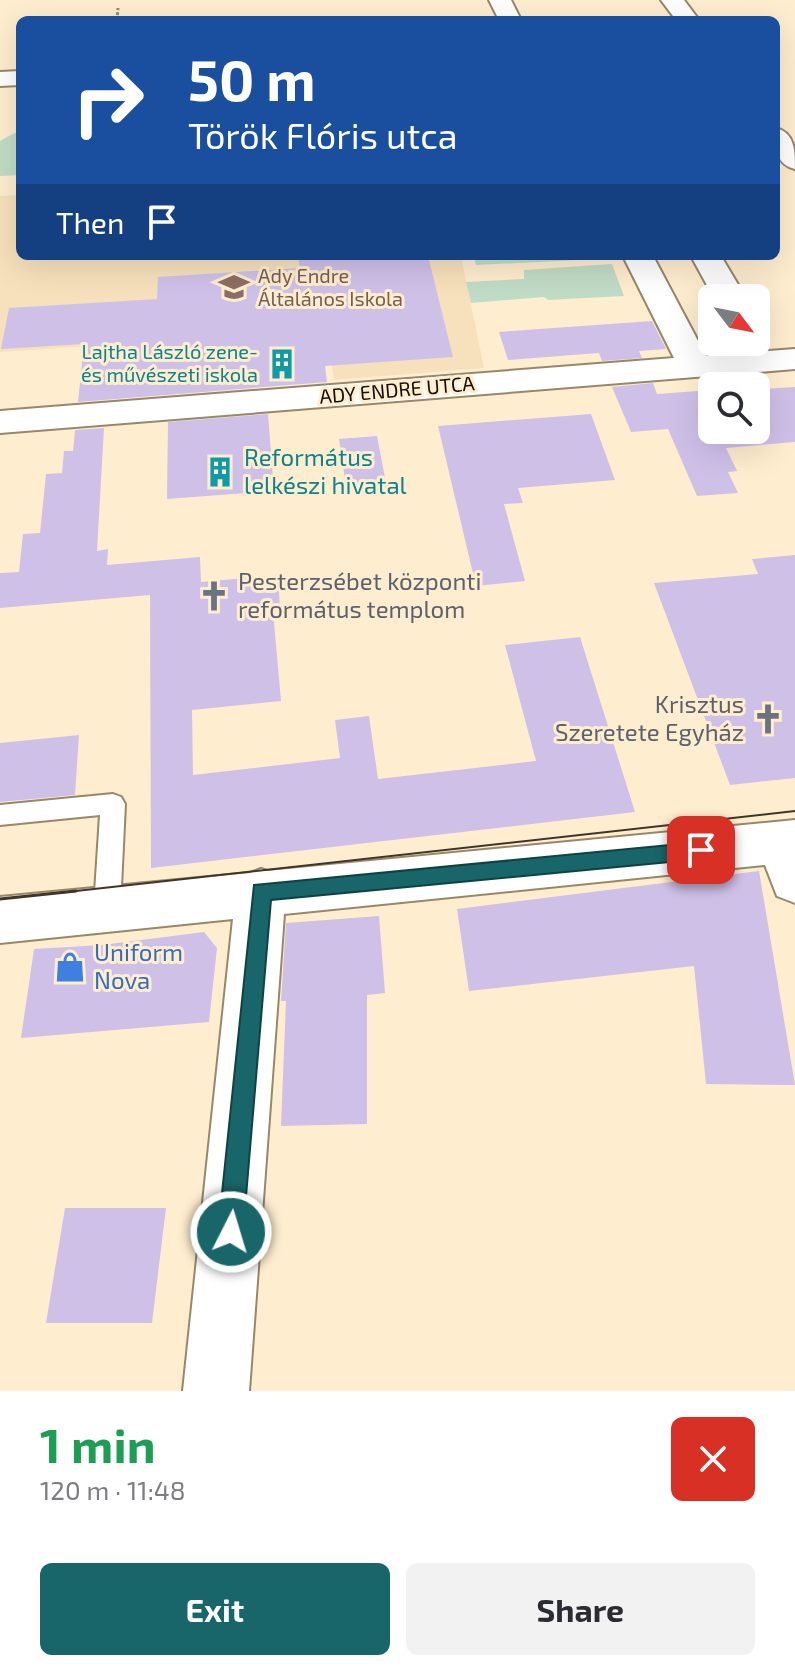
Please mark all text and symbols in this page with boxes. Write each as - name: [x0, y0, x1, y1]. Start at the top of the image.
- text: 50 m: [188, 45, 316, 112]
- icon: right: [56, 48, 160, 152]
- text: Török Flóris utca: [188, 113, 458, 156]
- icon: arrive: [140, 200, 184, 244]
- text: Then: [56, 204, 124, 240]
- place label: Ady Endre Általános Iskola: [258, 263, 403, 310]
- school or university icon: Ady Endre Általános Iskola: [217, 270, 251, 304]
- north arrow: [698, 284, 770, 356]
- map controls: [698, 284, 770, 444]
- place label: Lajtha László zene- és művészeti iskola: [81, 339, 258, 386]
- building icon: Lajtha László zene- és művészeti iskola: [265, 347, 299, 381]
- street label: ADY ENDRE UTCA: [318, 370, 476, 408]
- button: search: [698, 372, 770, 444]
- place label: Református lelkészi hivatal: [244, 442, 407, 499]
- building icon: Református lelkészi hivatal: [203, 455, 237, 489]
- place label: Pesterzsébet központi református templom: [238, 566, 481, 623]
- church icon: Pesterzsébet központi református templom: [197, 579, 231, 613]
- place label: Krisztus Szeretete Egyház: [555, 689, 744, 746]
- church icon: Krisztus Szeretete Egyház: [751, 702, 785, 736]
- pin: [667, 816, 735, 884]
- icon: arrive: [679, 828, 723, 872]
- place label: Uniform Nova: [94, 937, 183, 994]
- shop icon: Uniform Nova: [53, 950, 87, 984]
- position arrow: [189, 1190, 273, 1274]
- text: 1 min: [40, 1415, 156, 1473]
- button: close: [671, 1417, 755, 1501]
- text: 120 m · 11:48: [40, 1474, 186, 1505]
- button: Exit: [40, 1563, 390, 1655]
- button: Share: [406, 1563, 755, 1655]

